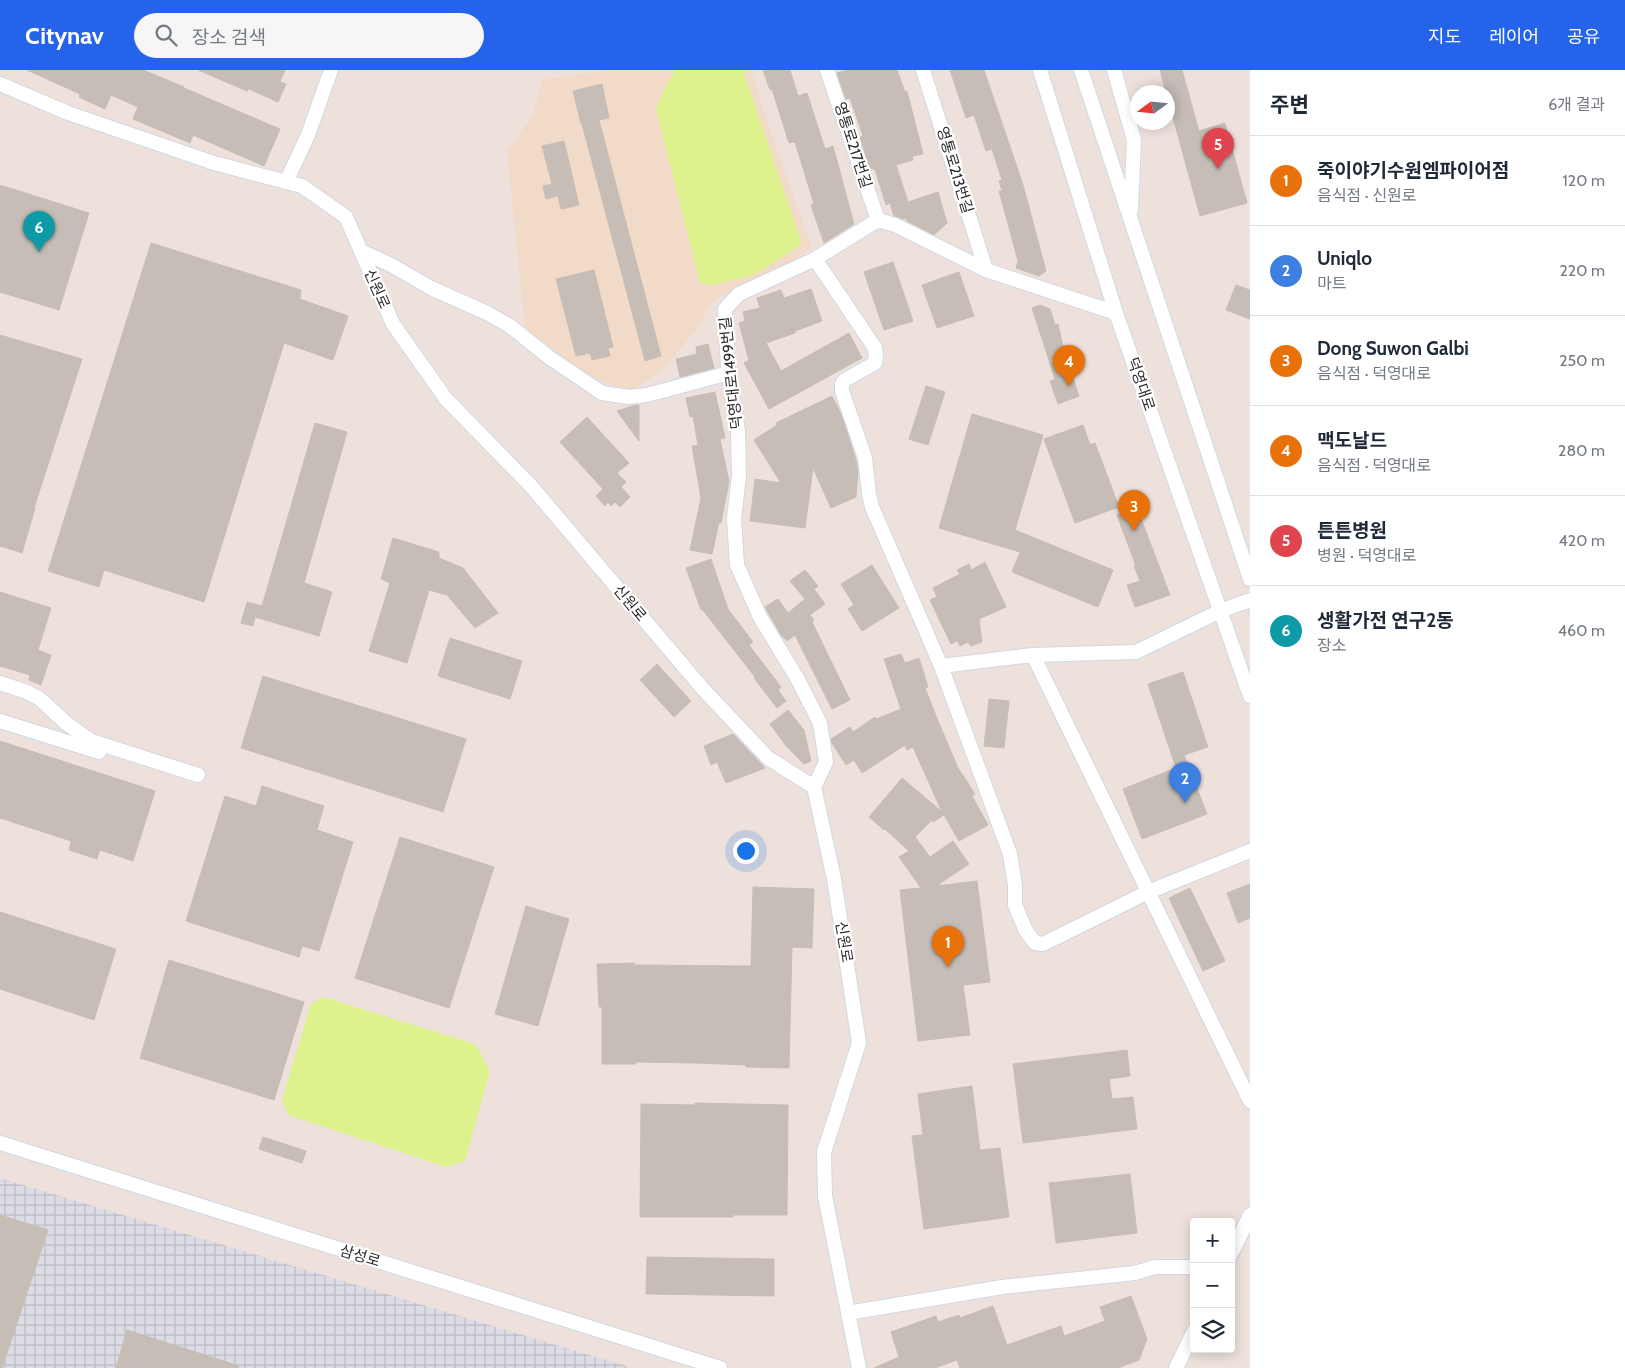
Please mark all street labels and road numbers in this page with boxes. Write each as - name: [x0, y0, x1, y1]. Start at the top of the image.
- street label: 영통로217번길: [831, 100, 875, 190]
- street label: 영통로213번길: [933, 124, 977, 216]
- street label: 신원로: [360, 266, 394, 312]
- street label: 덕영대로1499번길: [716, 316, 746, 430]
- street label: 덕영대로: [1124, 355, 1158, 413]
- street label: 신원로: [610, 581, 650, 625]
- street label: 신원로: [832, 920, 856, 964]
- street label: 삼성로: [338, 1241, 382, 1271]

